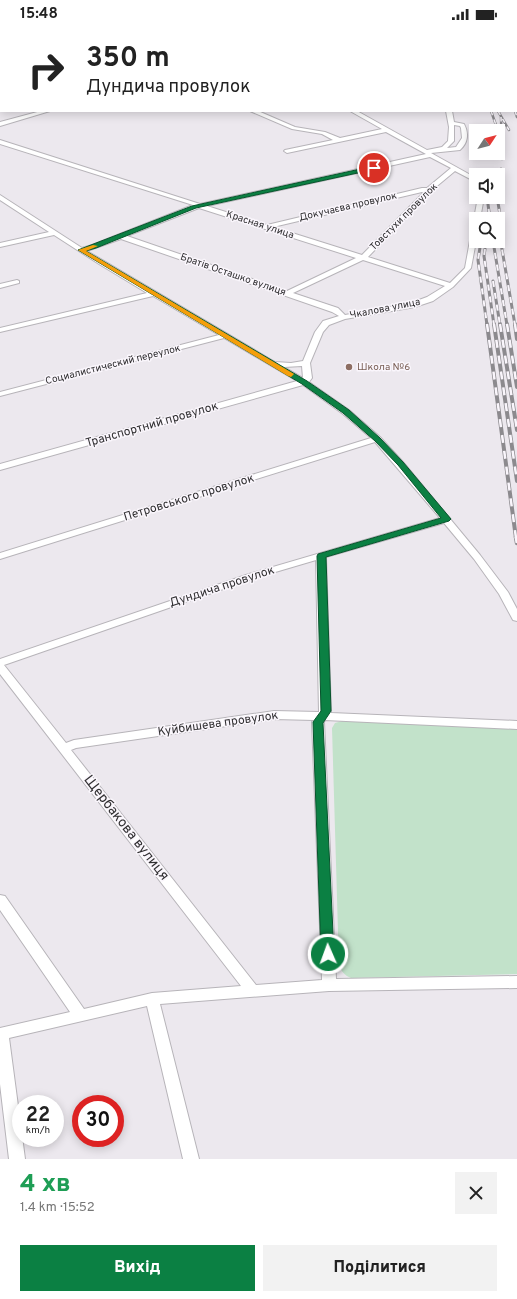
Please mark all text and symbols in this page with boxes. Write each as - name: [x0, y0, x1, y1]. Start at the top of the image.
- text: 15:48: [20, 5, 58, 24]
- text: 350 m: [86, 41, 170, 77]
- icon: right: [20, 44, 72, 96]
- text: Дундича провулок: [86, 76, 250, 99]
- north arrow: [469, 124, 505, 160]
- map controls: [469, 124, 505, 248]
- pin: [357, 151, 391, 185]
- icon: arrive: [363, 157, 385, 179]
- button: sound: [469, 168, 505, 204]
- street label: Товстухи провулок: [367, 180, 441, 254]
- street label: Докучаєва провулок: [298, 189, 399, 225]
- street label: Красная улица: [224, 208, 296, 242]
- button: search: [469, 212, 505, 248]
- street label: Братів Осташко вулиця: [178, 251, 288, 299]
- street label: Чкалова улица: [349, 296, 421, 322]
- street label: Социалистический переулок: [44, 342, 182, 388]
- place label: Школа №6: [357, 361, 410, 374]
- marker: Школа №6: [344, 362, 354, 372]
- street label: Транспортний провулок: [84, 398, 220, 452]
- street label: Петровського провулок: [122, 470, 256, 525]
- street label: Дундича провулок: [167, 562, 277, 612]
- street label: Куйбишева провулок: [157, 708, 279, 740]
- street label: Щербакова вулиця: [80, 772, 172, 884]
- position arrow: [307, 933, 349, 975]
- speed limit sign: 30: [72, 1095, 124, 1147]
- text: 22: [26, 1103, 50, 1129]
- text: km/h: [26, 1124, 50, 1137]
- text: 4 хв: [20, 1170, 71, 1200]
- button: close: [455, 1172, 497, 1214]
- text: 1.4 km · 15:52: [20, 1200, 95, 1216]
- button: Вихід: [20, 1245, 255, 1291]
- button: Поділитися: [263, 1245, 497, 1291]

